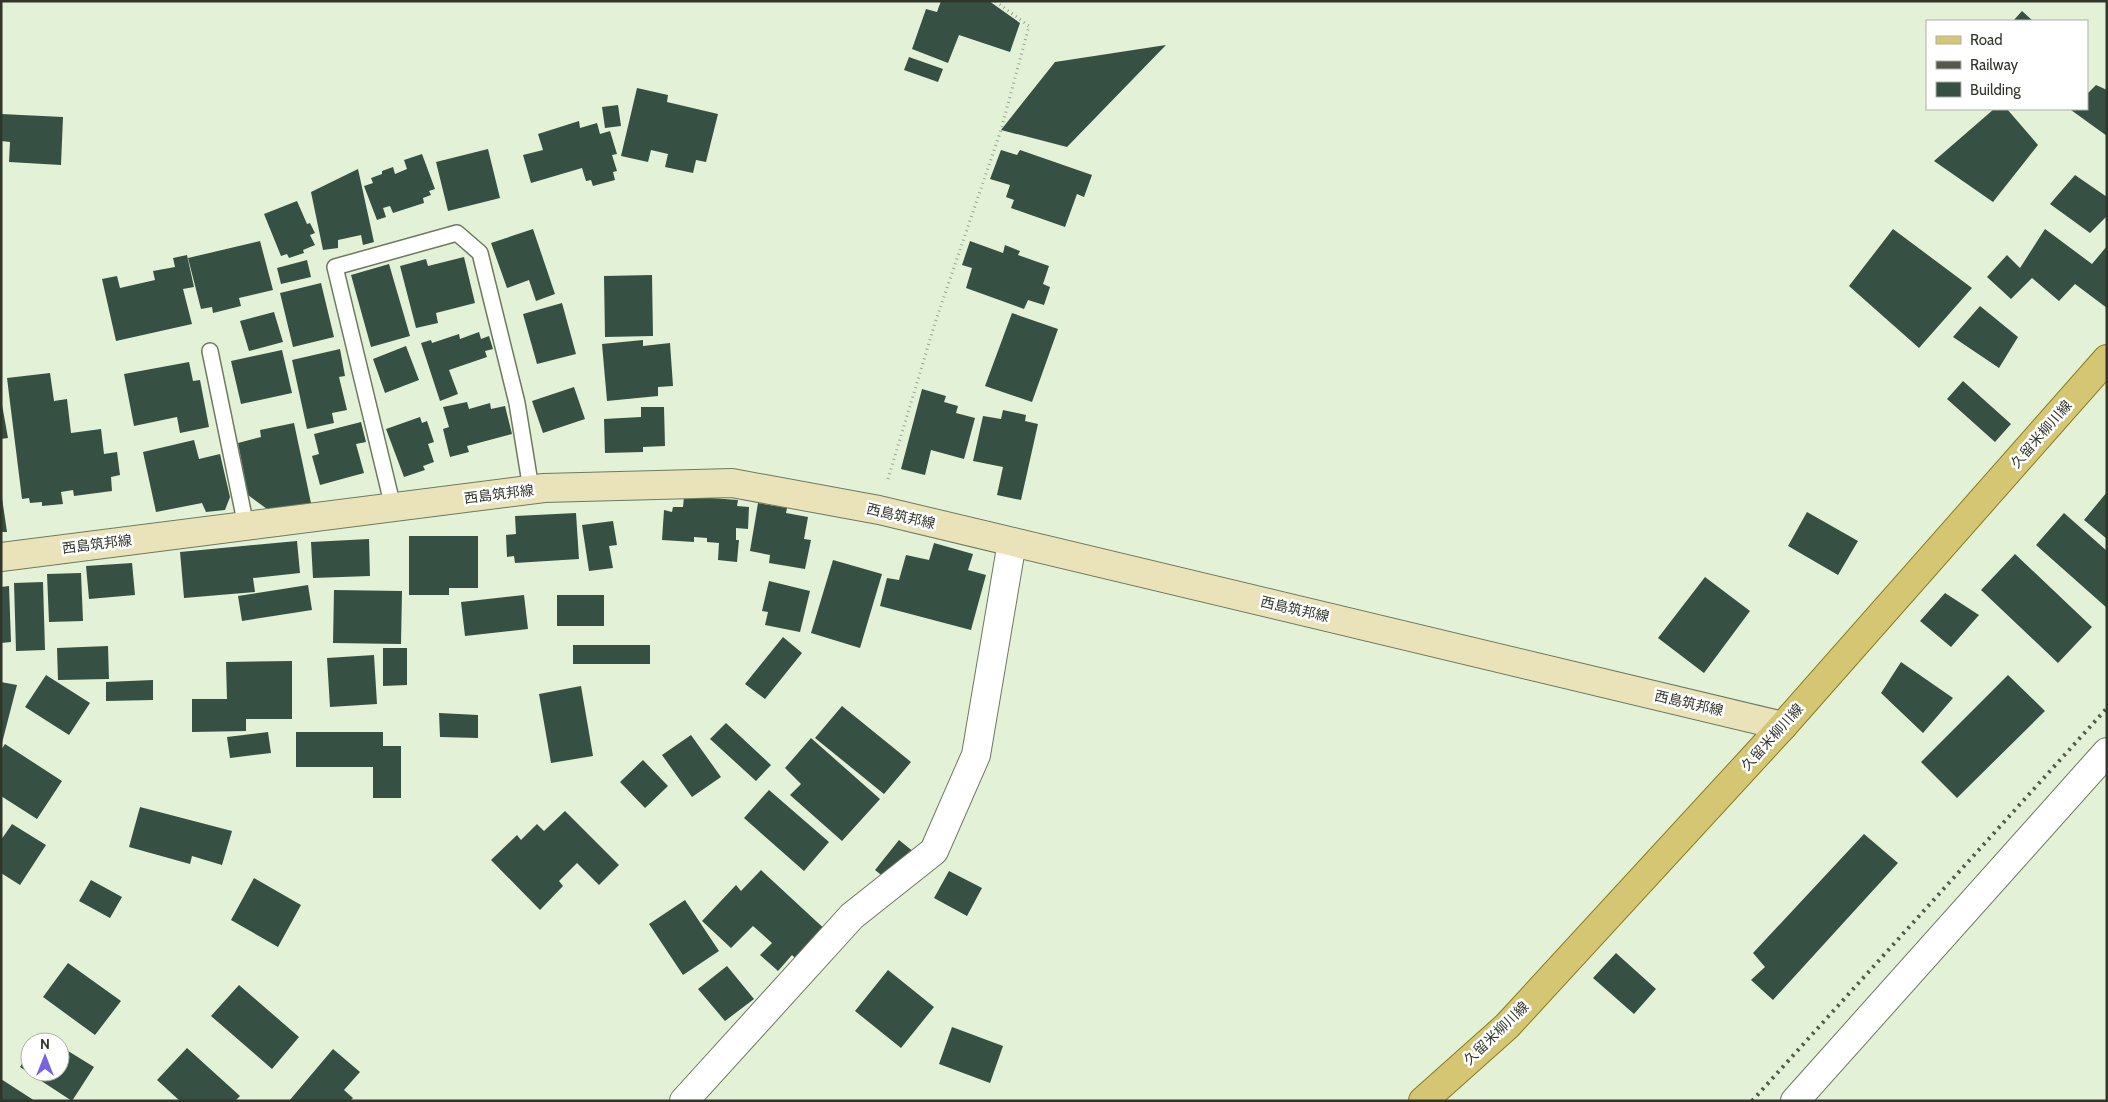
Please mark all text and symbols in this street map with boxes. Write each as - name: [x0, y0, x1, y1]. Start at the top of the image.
- legend: [1926, 20, 2088, 110]
- text: Road: [1970, 31, 2003, 49]
- text: Railway: [1970, 56, 2019, 74]
- text: Building: [1970, 81, 2021, 99]
- street label: 久留米柳川線: [2007, 396, 2075, 472]
- street label: 西島筑邦線: [463, 481, 535, 507]
- street label: 西島筑邦線: [865, 499, 937, 533]
- street label: 西島筑邦線: [61, 531, 133, 557]
- street label: 西島筑邦線: [1259, 592, 1331, 626]
- street label: 西島筑邦線: [1653, 686, 1725, 720]
- street label: 久留米柳川線: [1737, 700, 1807, 774]
- street label: 久留米柳川線: [1460, 997, 1532, 1069]
- north arrow: [20, 1032, 70, 1082]
- text: N: [40, 1035, 50, 1053]

